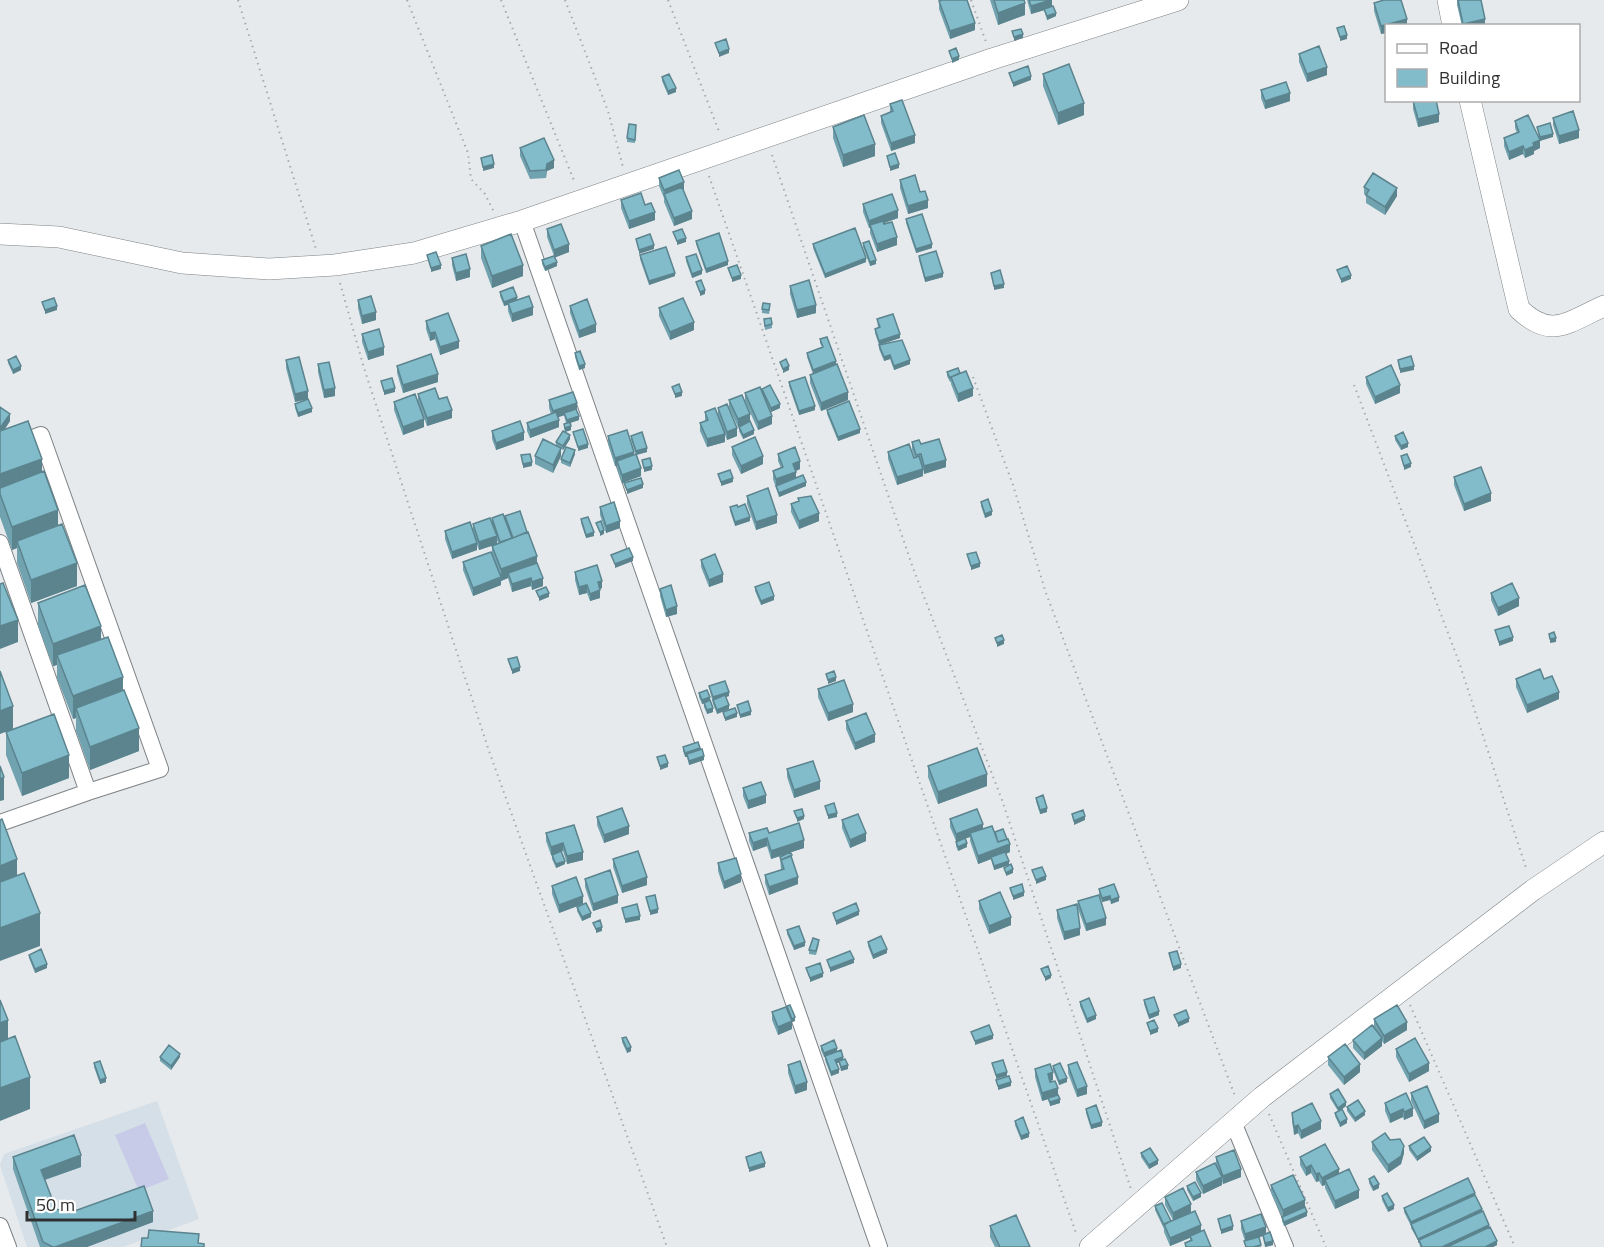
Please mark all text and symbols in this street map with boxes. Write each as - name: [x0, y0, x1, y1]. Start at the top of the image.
- legend: [1385, 24, 1580, 102]
- text: Road: [1439, 34, 1478, 61]
- text: Building: [1439, 64, 1500, 91]
- scale bar: [27, 1184, 135, 1222]
- text: 50 m: [36, 1191, 75, 1218]

